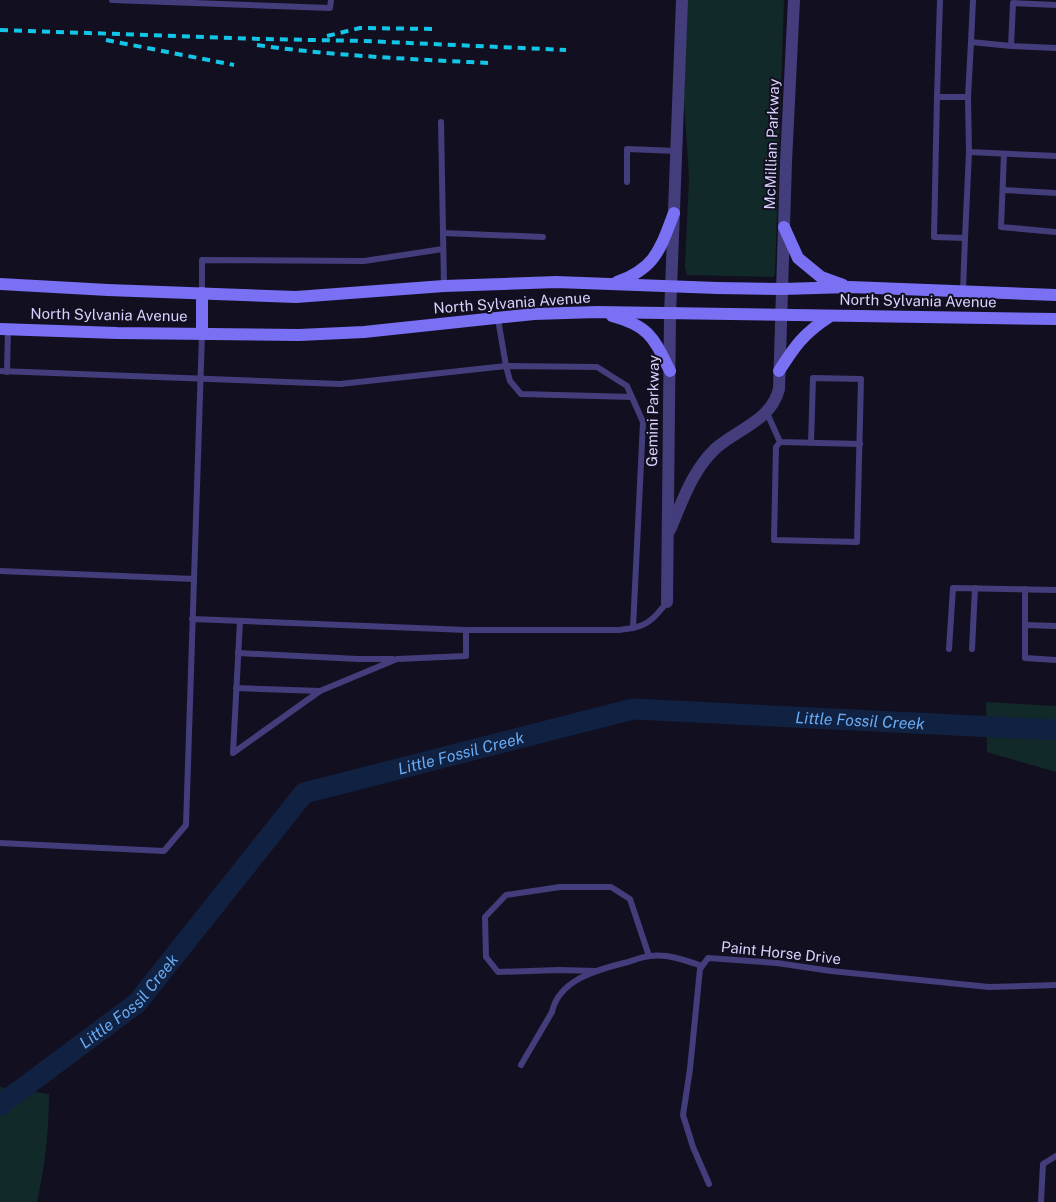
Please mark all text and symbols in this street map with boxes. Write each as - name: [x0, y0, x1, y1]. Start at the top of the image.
- street label: McMillian Parkway: [761, 78, 782, 210]
- street label: North Sylvania Avenue: [433, 289, 591, 316]
- street label: North Sylvania Avenue: [839, 291, 997, 310]
- street label: North Sylvania Avenue: [30, 305, 188, 324]
- street label: Gemini Parkway: [643, 355, 662, 467]
- water label: Little Fossil Creek: [795, 708, 926, 733]
- water label: Little Fossil Creek: [396, 728, 526, 779]
- street label: Paint Horse Drive: [720, 938, 842, 967]
- water label: Little Fossil Creek: [76, 950, 182, 1053]

